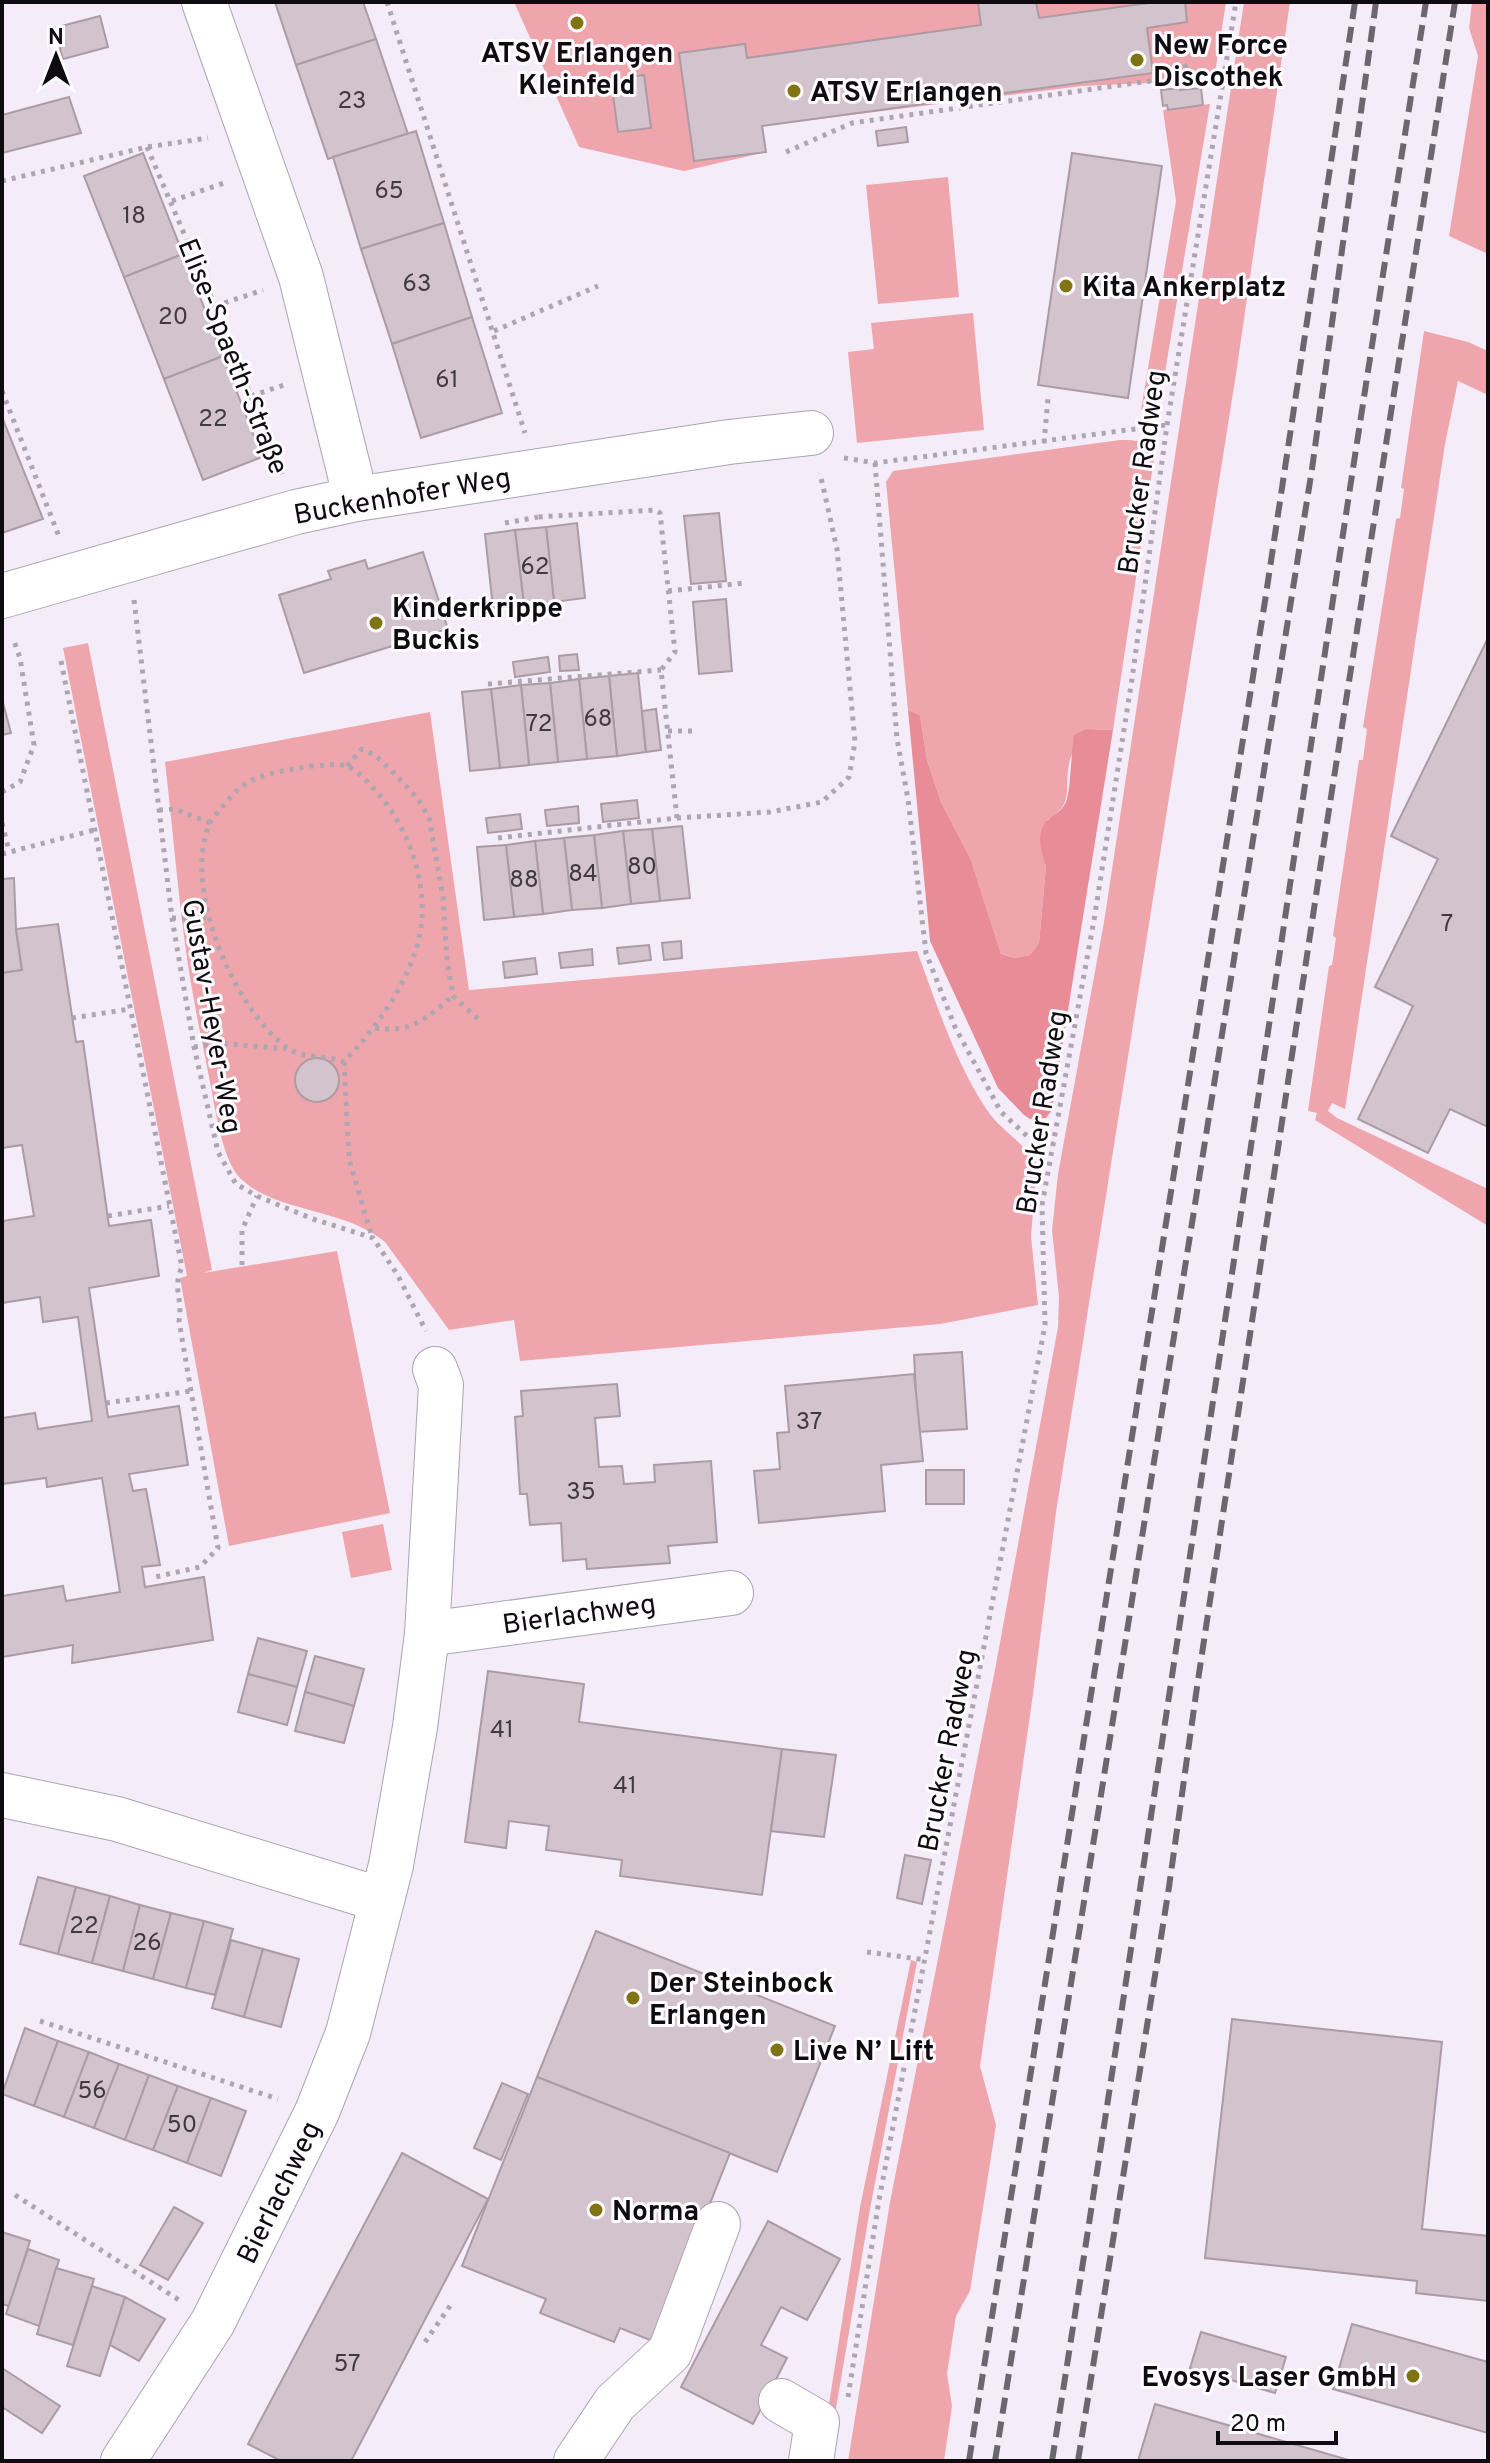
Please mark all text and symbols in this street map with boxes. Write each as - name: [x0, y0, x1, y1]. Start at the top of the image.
- marker: ATSV Erlangen Kleinfeld: [568, 14, 586, 32]
- north arrow: [16, 16, 96, 96]
- text: N: [48, 25, 64, 52]
- place label: New Force Discothek: [1153, 29, 1288, 97]
- place label: ATSV Erlangen Kleinfeld: [481, 37, 673, 105]
- marker: New Force Discothek: [1128, 51, 1146, 69]
- place label: ATSV Erlangen: [810, 76, 1003, 112]
- marker: ATSV Erlangen: [785, 82, 803, 100]
- house number: 23: [337, 87, 367, 117]
- house number: 65: [374, 177, 404, 207]
- house number: 18: [122, 202, 146, 232]
- street label: Elise-Spaeth-Straße: [167, 234, 295, 480]
- house number: 63: [403, 270, 431, 300]
- place label: Kita Ankerplatz: [1082, 271, 1286, 307]
- marker: Kita Ankerplatz: [1057, 277, 1075, 295]
- house number: 20: [158, 303, 188, 333]
- house number: 61: [435, 366, 459, 396]
- street label: Brucker Radweg: [1112, 368, 1176, 577]
- house number: 22: [198, 405, 228, 435]
- street label: Buckenhofer Weg: [291, 461, 514, 535]
- house number: 62: [520, 553, 550, 583]
- place label: Kinderkrippe Buckis: [392, 592, 563, 660]
- marker: Kinderkrippe Buckis: [367, 614, 385, 632]
- house number: 68: [584, 705, 613, 735]
- house number: 72: [526, 710, 552, 740]
- house number: 80: [627, 853, 657, 883]
- house number: 84: [568, 860, 598, 890]
- house number: 88: [509, 866, 539, 896]
- street label: Gustav-Heyer-Weg: [172, 896, 248, 1137]
- house number: 7: [1441, 910, 1453, 940]
- street label: Brucker Radweg: [1010, 1008, 1078, 1217]
- house number: 37: [796, 1408, 822, 1438]
- house number: 35: [566, 1478, 596, 1508]
- street label: Bierlachweg: [500, 1587, 658, 1645]
- street label: Brucker Radweg: [912, 1646, 986, 1855]
- house number: 41: [490, 1716, 514, 1746]
- house number: 41: [613, 1772, 637, 1802]
- house number: 22: [69, 1912, 99, 1942]
- house number: 26: [132, 1929, 162, 1959]
- place label: Der Steinbock Erlangen: [649, 1967, 834, 2035]
- marker: Der Steinbock Erlangen: [624, 1989, 642, 2007]
- place label: Live N’ Lift: [793, 2035, 934, 2071]
- marker: Live N’ Lift: [768, 2041, 786, 2059]
- house number: 56: [77, 2077, 107, 2107]
- house number: 50: [167, 2111, 197, 2141]
- street label: Bierlachweg: [231, 2116, 331, 2271]
- place label: Norma: [612, 2195, 699, 2231]
- marker: Norma: [587, 2201, 605, 2219]
- house number: 57: [333, 2350, 361, 2380]
- place label: Evosys Laser GmbH: [1142, 2361, 1397, 2397]
- marker: Evosys Laser GmbH: [1404, 2367, 1422, 2385]
- scale bar: [1218, 2395, 1336, 2445]
- text: 20 m: [1230, 2410, 1286, 2440]

